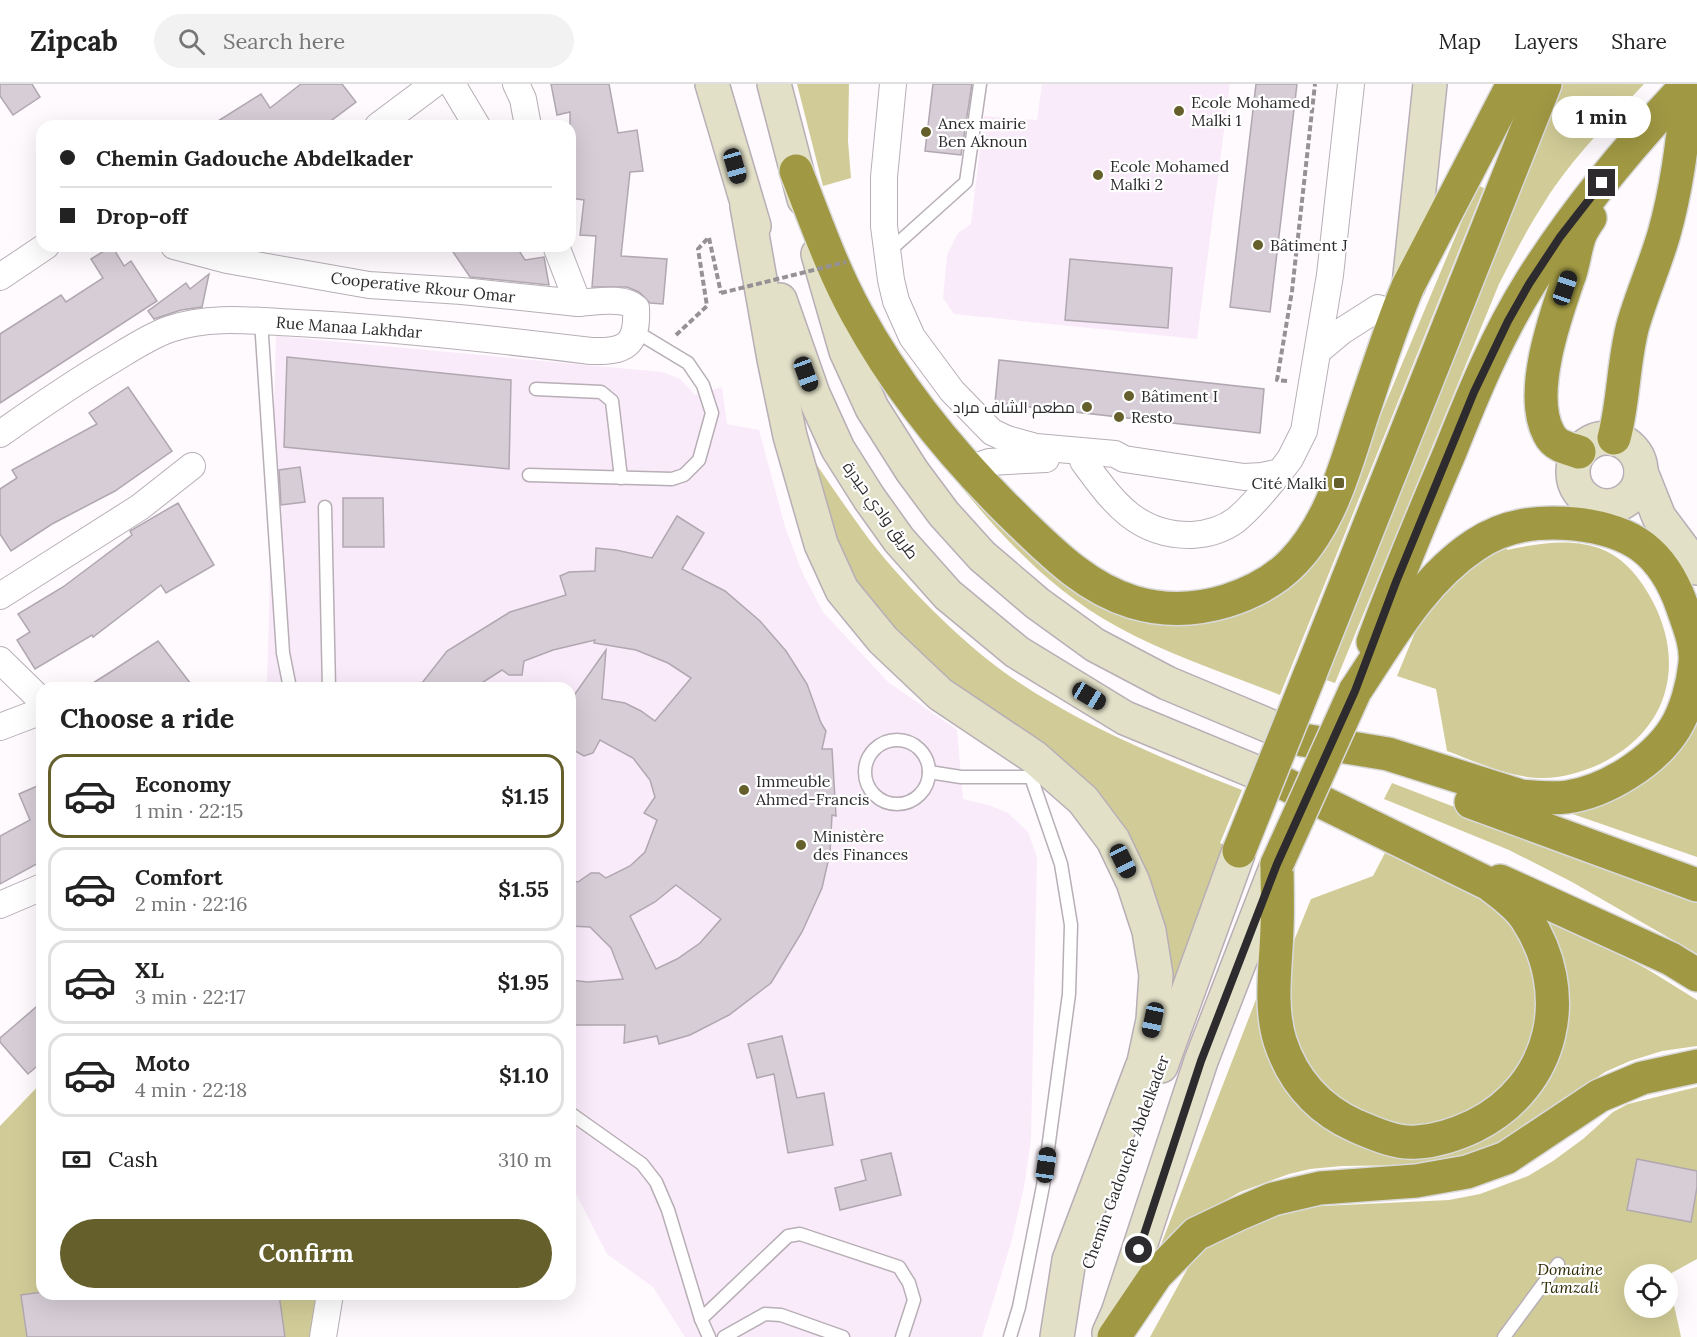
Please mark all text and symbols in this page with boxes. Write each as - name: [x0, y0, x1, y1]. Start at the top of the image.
- search box: [154, 14, 574, 68]
- text: Zipcab: [30, 23, 118, 59]
- icon: search: [175, 25, 208, 58]
- text: Search here: [223, 27, 345, 55]
- text: Map: [1438, 28, 1481, 55]
- text: Layers: [1514, 28, 1578, 55]
- text: Share: [1611, 28, 1667, 55]
- place label: Ecole Mohamed Malki 1: [1191, 92, 1311, 130]
- callout: 1 min: [1552, 96, 1652, 138]
- marker: Ecole Mohamed Malki 1: [1172, 104, 1186, 118]
- text: 1 min: [1576, 104, 1627, 129]
- place label: Anex mairie Ben Aknoun: [937, 113, 1028, 151]
- marker: Anex mairie Ben Aknoun: [919, 125, 933, 139]
- text: Chemin Gadouche Abdelkader: [96, 144, 413, 172]
- car: [721, 146, 749, 186]
- place label: Ecole Mohamed Malki 2: [1110, 156, 1230, 194]
- marker: Ecole Mohamed Malki 2: [1091, 168, 1105, 182]
- route end: [1588, 169, 1615, 196]
- text: Drop-off: [96, 202, 188, 230]
- place label: Bâtiment J: [1270, 235, 1348, 255]
- marker: Bâtiment J: [1251, 238, 1265, 252]
- street label: Cooperative Rkour Omar: [330, 267, 516, 307]
- car: [1551, 268, 1579, 308]
- street label: Rue Manaa Lakhdar: [275, 312, 423, 342]
- car: [791, 354, 821, 394]
- place label: Bâtiment I: [1141, 386, 1218, 406]
- marker: Bâtiment I: [1122, 389, 1136, 403]
- place label: مطعم الشاف مراد: [953, 397, 1075, 419]
- marker: مطعم الشاف مراد: [1080, 400, 1094, 414]
- place label: Resto: [1131, 407, 1173, 427]
- marker: Resto: [1112, 410, 1126, 424]
- street label: طريق وادي حيدرة: [836, 457, 923, 565]
- place label: Cité Malki: [1252, 473, 1327, 493]
- marker: Cité Malki: [1332, 476, 1346, 490]
- car: [1069, 679, 1109, 713]
- text: Choose a ride: [60, 701, 234, 735]
- icon: car: [63, 769, 117, 823]
- text: Economy: [135, 770, 231, 798]
- place label: Immeuble Ahmed-Francis: [755, 771, 869, 809]
- text: $1.15: [501, 782, 549, 810]
- marker: Immeuble Ahmed-Francis: [737, 783, 751, 797]
- text: 1 min · 22:15: [135, 798, 243, 823]
- place label: Ministère des Finances: [813, 826, 908, 864]
- marker: Ministère des Finances: [794, 838, 808, 852]
- car: [1107, 841, 1139, 881]
- icon: car: [63, 862, 117, 916]
- text: Comfort: [135, 863, 223, 891]
- text: $1.55: [498, 875, 549, 903]
- text: 2 min · 22:16: [135, 891, 247, 916]
- icon: car: [63, 955, 117, 1009]
- text: XL: [135, 956, 164, 984]
- text: $1.95: [497, 968, 549, 996]
- text: 3 min · 22:17: [135, 984, 246, 1009]
- car: [1140, 1001, 1166, 1039]
- icon: car: [63, 1048, 117, 1102]
- text: Moto: [135, 1049, 190, 1077]
- street label: Chemin Gadouche Abdelkader: [1077, 1052, 1173, 1272]
- text: $1.10: [499, 1061, 549, 1089]
- text: 4 min · 22:18: [135, 1077, 247, 1102]
- icon: cash: [60, 1143, 93, 1176]
- text: Cash: [108, 1145, 158, 1173]
- car: [1035, 1146, 1057, 1184]
- text: 310 m: [498, 1147, 552, 1172]
- button: Confirm: [60, 1219, 552, 1288]
- route start: [1125, 1236, 1152, 1263]
- park label: Domaine Tamzali: [1537, 1259, 1603, 1297]
- map controls: [1624, 1264, 1678, 1318]
- button: locate: [1624, 1264, 1678, 1318]

